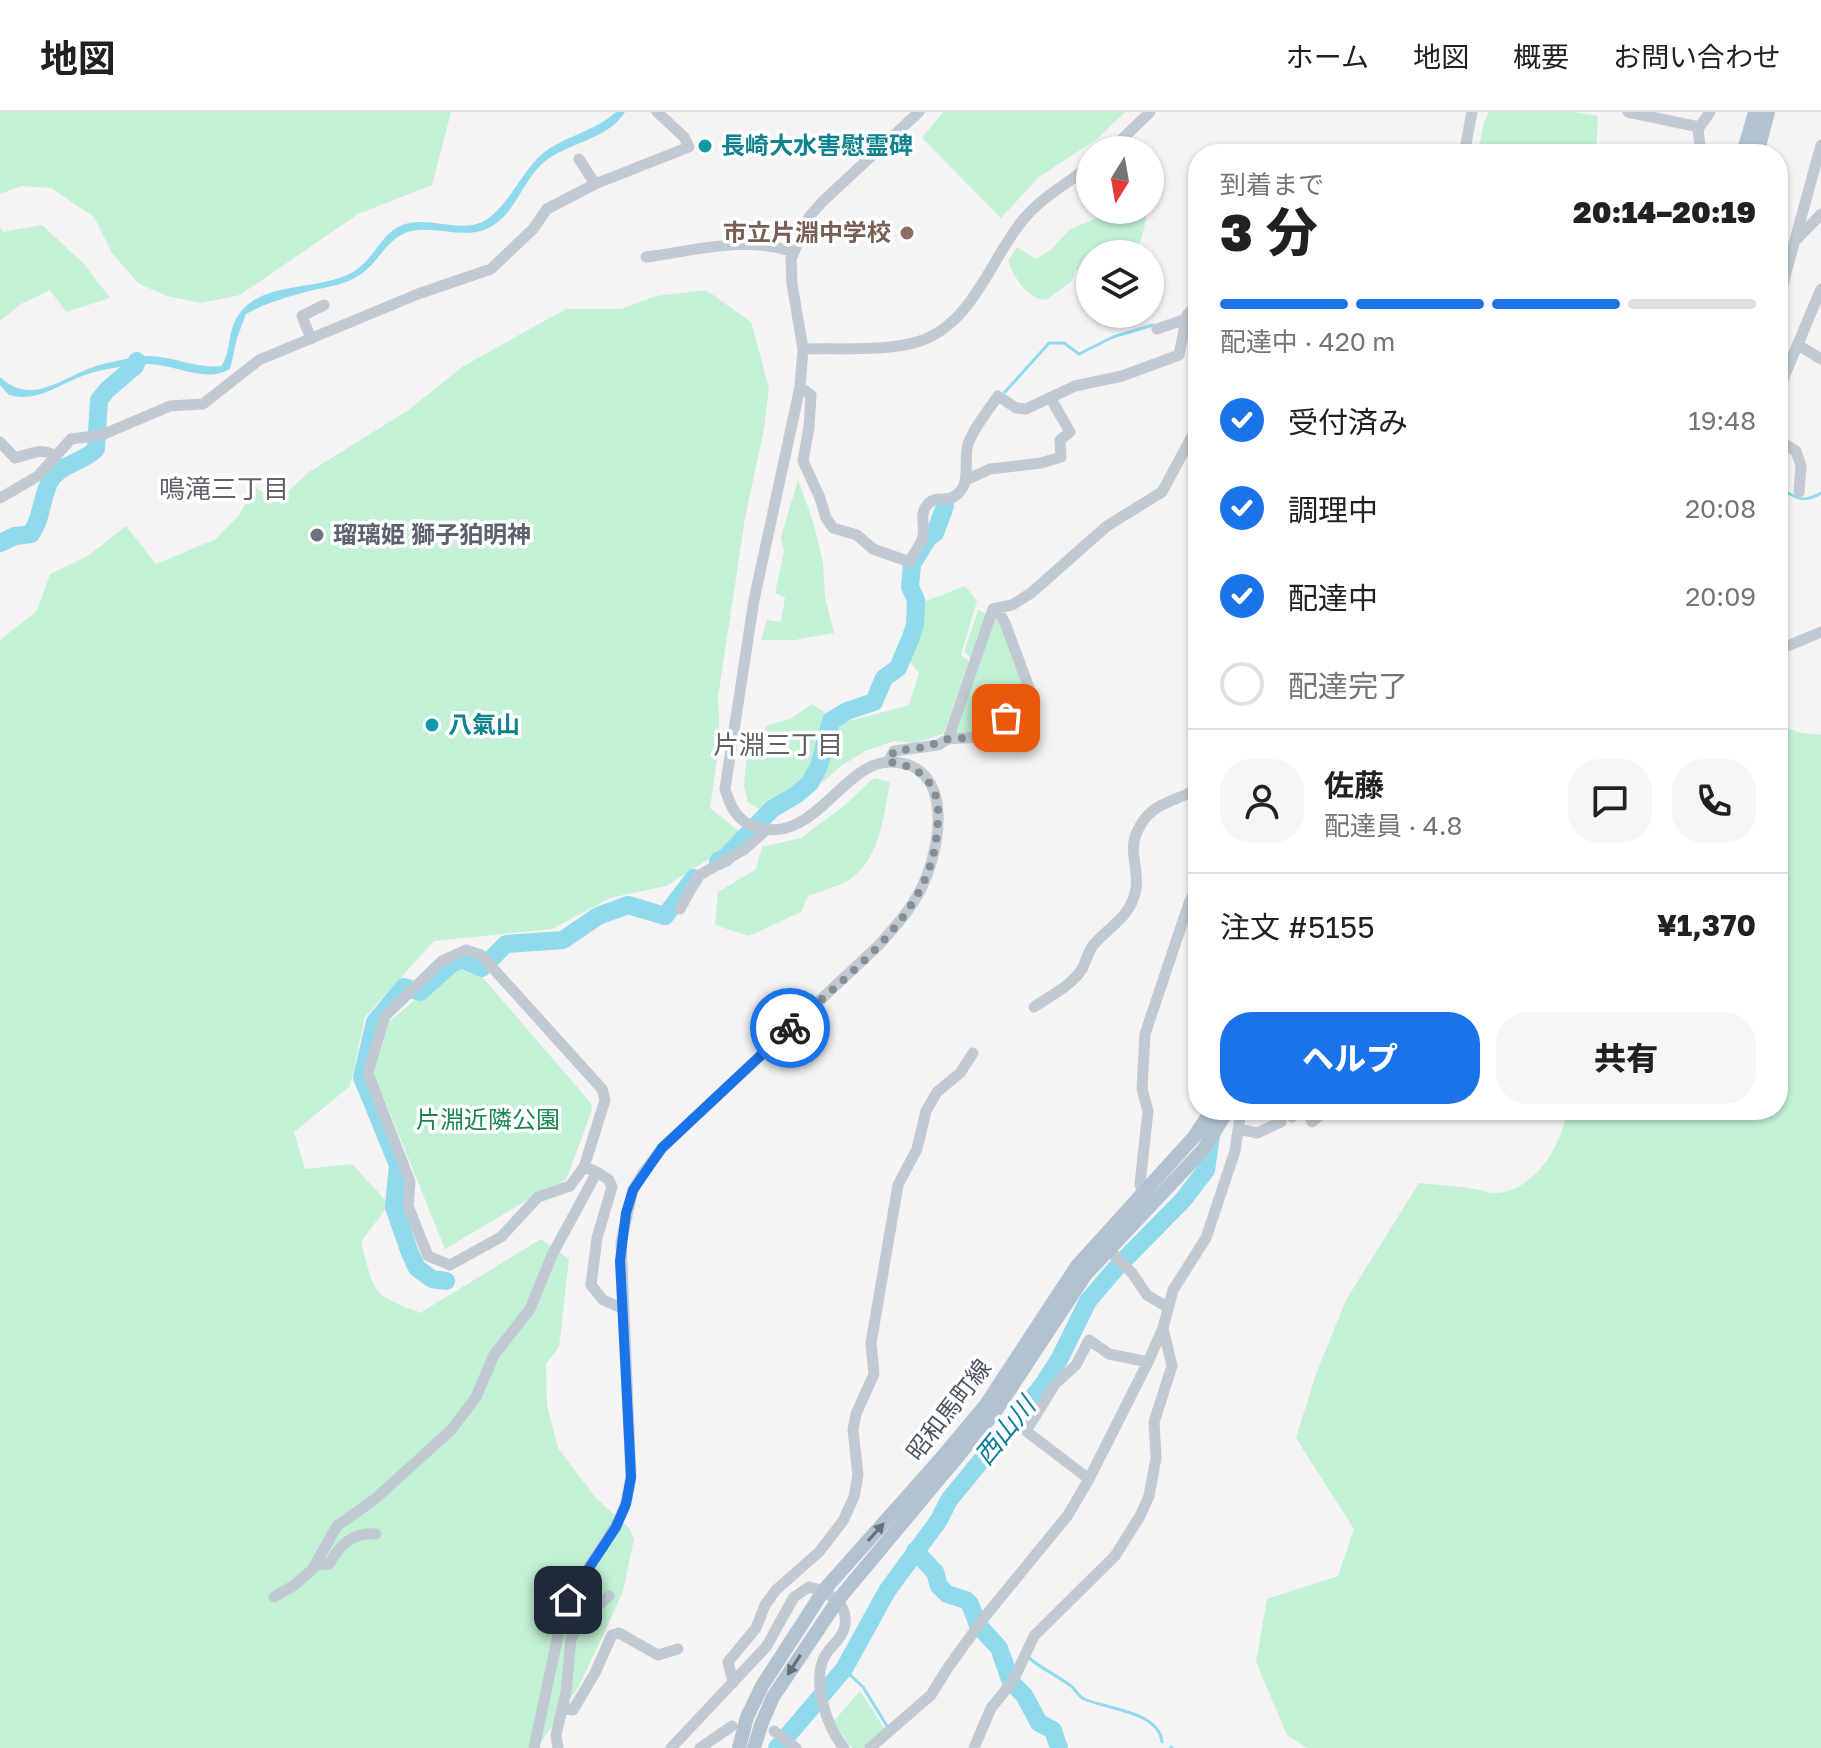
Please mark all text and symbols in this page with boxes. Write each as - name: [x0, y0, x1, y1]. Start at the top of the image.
- text: 地図: [40, 35, 116, 80]
- text: ホーム: [1286, 40, 1369, 73]
- text: 地図: [1413, 40, 1469, 73]
- text: 概要: [1513, 40, 1569, 73]
- text: お問い合わせ: [1613, 40, 1781, 73]
- place label: 長崎大水害慰霊碑: [721, 130, 913, 159]
- north arrow: [1076, 136, 1164, 224]
- map controls: [1076, 136, 1164, 328]
- marker: 長崎大水害慰霊碑: [696, 137, 714, 155]
- text: 到着まで: [1220, 169, 1324, 200]
- text: 20:14–20:19: [1573, 194, 1756, 230]
- text: 3 分: [1220, 200, 1318, 262]
- place label: 市立片淵中学校: [723, 217, 891, 246]
- marker: 市立片淵中学校: [898, 224, 916, 242]
- button: layers: [1076, 240, 1164, 328]
- text: 配達中 · 420 m: [1220, 326, 1395, 357]
- icon: check: [1220, 398, 1264, 442]
- text: 受付済み: [1288, 404, 1408, 440]
- text: 19:48: [1688, 405, 1756, 436]
- district label: 鳴滝三丁目: [159, 473, 289, 504]
- icon: check: [1220, 486, 1264, 530]
- text: 調理中: [1288, 492, 1378, 528]
- text: 20:08: [1685, 493, 1756, 524]
- place label: 瑠璃姫 獅子狛明神: [333, 519, 531, 548]
- marker: 瑠璃姫 獅子狛明神: [308, 526, 326, 544]
- icon: check: [1220, 574, 1264, 618]
- text: 配達中: [1288, 580, 1378, 616]
- text: 20:09: [1685, 581, 1756, 612]
- text: 配達完了: [1288, 668, 1408, 704]
- pin: [972, 684, 1040, 752]
- icon: bag: [984, 696, 1028, 740]
- place label: 八氣山: [448, 709, 520, 738]
- marker: 八氣山: [423, 716, 441, 734]
- district label: 片淵三丁目: [713, 729, 843, 760]
- button: person: [1220, 759, 1304, 843]
- button: chat: [1568, 759, 1652, 843]
- button: phone: [1672, 759, 1756, 843]
- text: 佐藤: [1324, 767, 1384, 803]
- text: 配達員 · 4.8: [1324, 810, 1462, 841]
- text: ¥1,370: [1657, 907, 1756, 943]
- text: 注文 #5155: [1220, 909, 1375, 945]
- courier: [750, 988, 830, 1068]
- icon: bike: [768, 1006, 812, 1050]
- button: ヘルプ: [1220, 1012, 1480, 1104]
- button: 共有: [1496, 1012, 1756, 1104]
- park label: 片淵近隣公園: [416, 1104, 560, 1133]
- street label: 昭和馬町線: [899, 1353, 996, 1465]
- water label: 西山川: [968, 1388, 1043, 1471]
- one-way arrow: [867, 1522, 885, 1541]
- pin: [534, 1566, 602, 1634]
- icon: home: [546, 1578, 590, 1622]
- one-way arrow: [787, 1654, 802, 1675]

